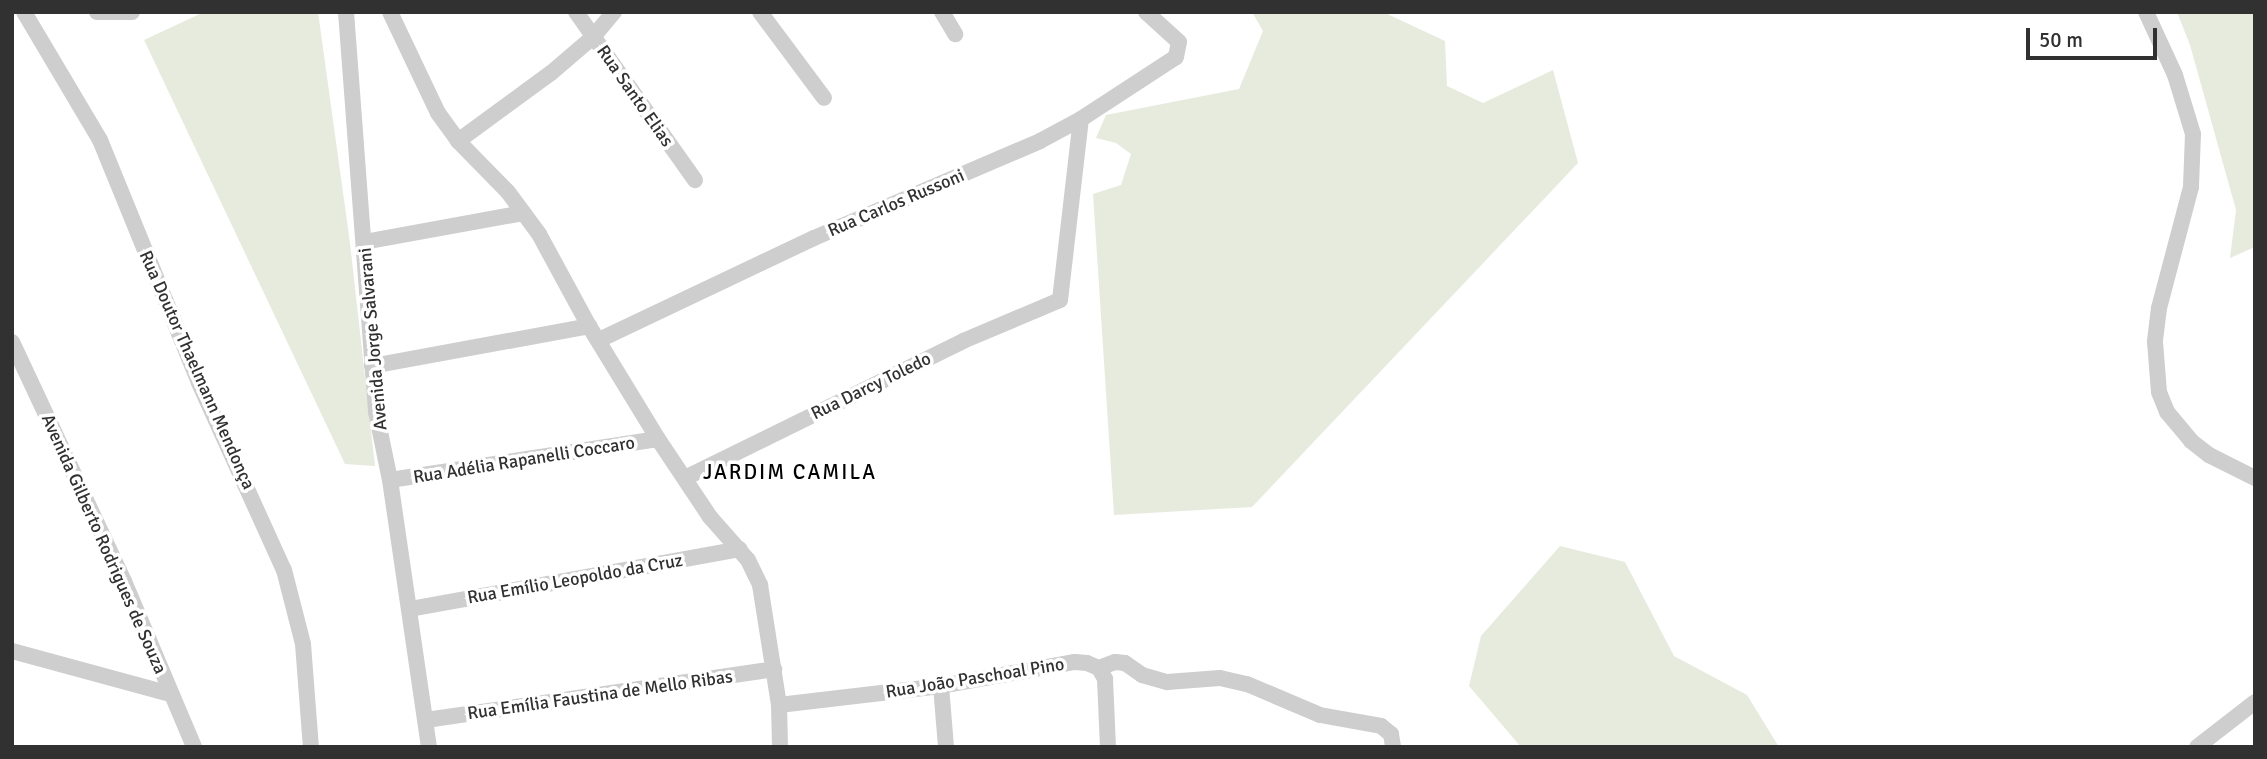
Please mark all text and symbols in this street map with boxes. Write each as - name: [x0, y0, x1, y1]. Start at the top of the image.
- scale bar: [2029, 14, 2160, 58]
- text: 50 m: [2039, 27, 2083, 53]
- street label: Rua Santo Elias: [592, 41, 678, 151]
- street label: Rua Carlos Russoni: [824, 164, 968, 242]
- street label: Rua Doutor Thaelmann Mendonça: [134, 247, 260, 493]
- street label: Avenida Jorge Salvarani: [354, 247, 392, 431]
- street label: Rua Darcy Toledo: [807, 348, 935, 424]
- street label: Avenida Gilberto Rodrigues de Souza: [37, 411, 171, 677]
- street label: Rua Adélia Rapanelli Coccaro: [412, 432, 636, 488]
- district label: JARDIM CAMILA: [705, 459, 875, 485]
- street label: Rua Emílio Leopoldo da Cruz: [466, 549, 684, 609]
- street label: Rua João Paschoal Pino: [884, 653, 1066, 703]
- street label: Rua Emília Faustina de Mello Ribas: [466, 666, 734, 724]

